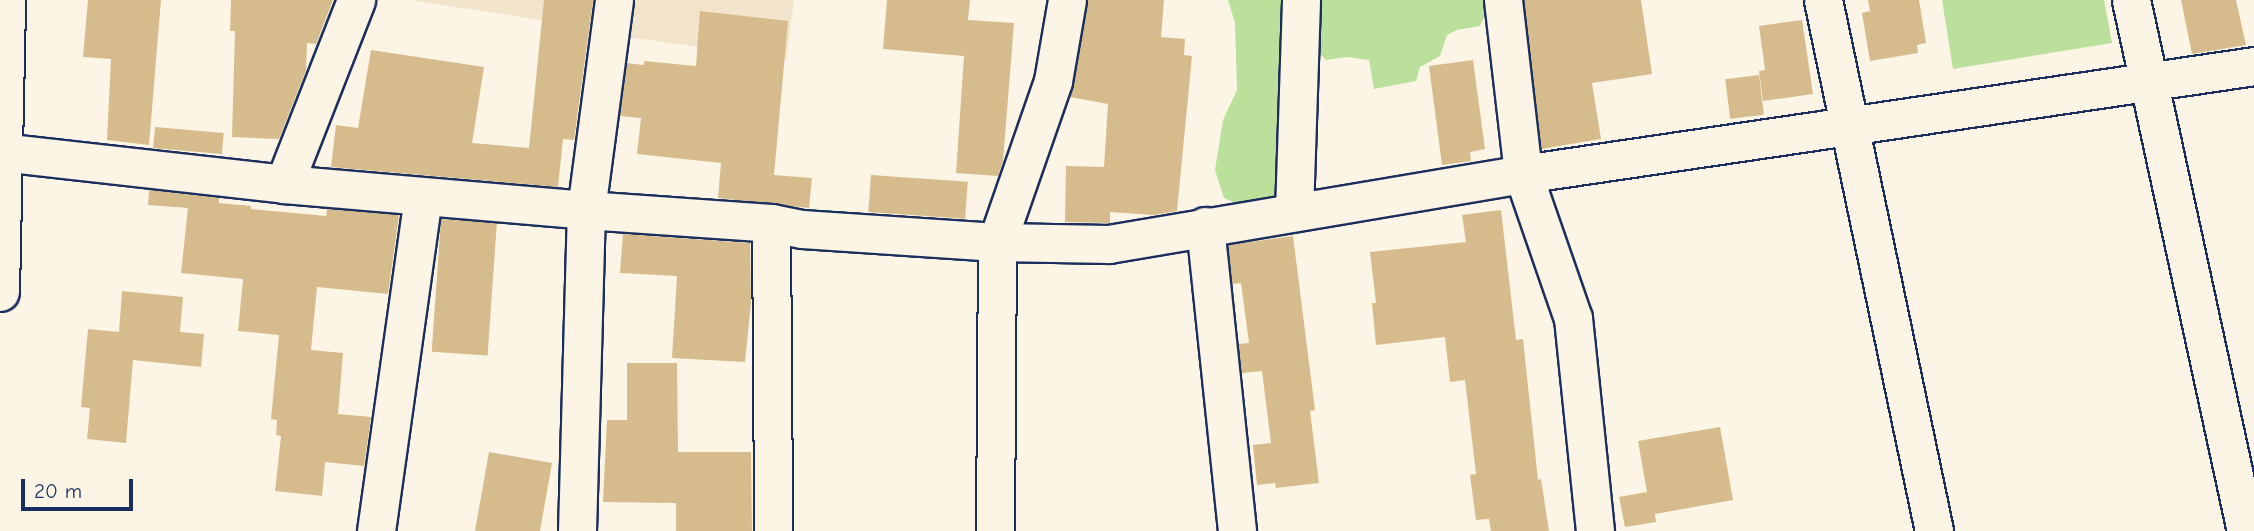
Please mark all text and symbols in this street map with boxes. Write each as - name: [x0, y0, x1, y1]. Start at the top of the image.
- scale bar: [24, 464, 136, 508]
- text: 20 m: [34, 479, 82, 503]

